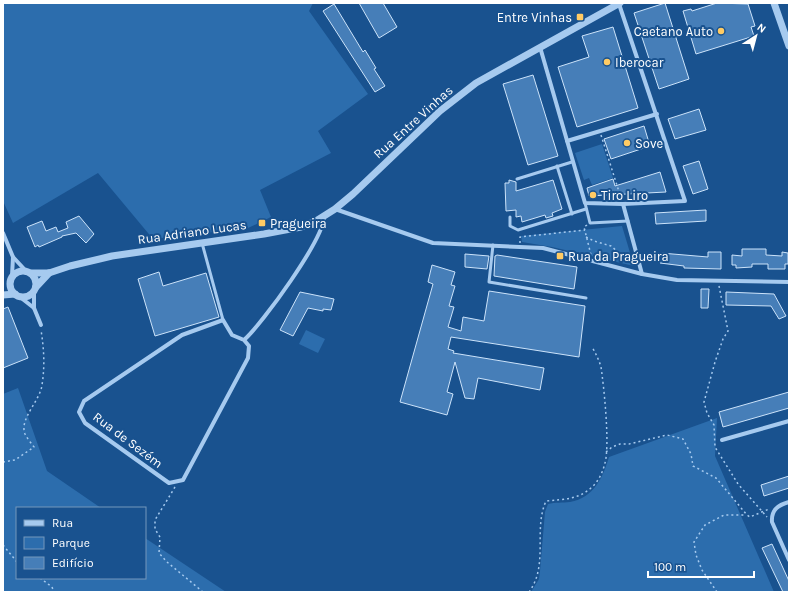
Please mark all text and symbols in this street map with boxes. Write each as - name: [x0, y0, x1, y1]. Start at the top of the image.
- place label: Entre Vinhas: [497, 10, 572, 25]
- marker: Entre Vinhas: [575, 12, 585, 22]
- north arrow: [736, 16, 776, 56]
- text: N: [755, 21, 769, 36]
- place label: Caetano Auto: [634, 24, 713, 39]
- marker: Caetano Auto: [716, 26, 726, 36]
- place label: Iberocar: [615, 55, 664, 70]
- marker: Iberocar: [602, 57, 612, 67]
- street label: Rua Entre Vinhas: [370, 82, 456, 162]
- place label: Sove: [635, 136, 663, 151]
- marker: Sove: [622, 138, 632, 148]
- place label: Tiro Liro: [601, 188, 648, 203]
- marker: Tiro Liro: [588, 190, 598, 200]
- place label: Pragueira: [270, 216, 327, 231]
- street label: Rua Adriano Lucas: [137, 217, 248, 247]
- marker: Pragueira: [257, 218, 267, 228]
- place label: Rua da Pragueira: [568, 249, 669, 264]
- marker: Rua da Pragueira: [555, 251, 565, 261]
- street label: Rua de Sezém: [90, 409, 166, 471]
- legend: [16, 507, 146, 579]
- text: Rua: [52, 516, 73, 530]
- text: Parque: [52, 536, 90, 550]
- scale bar: [648, 553, 754, 579]
- text: Edifício: [52, 556, 93, 570]
- text: 100 m: [654, 560, 686, 574]

